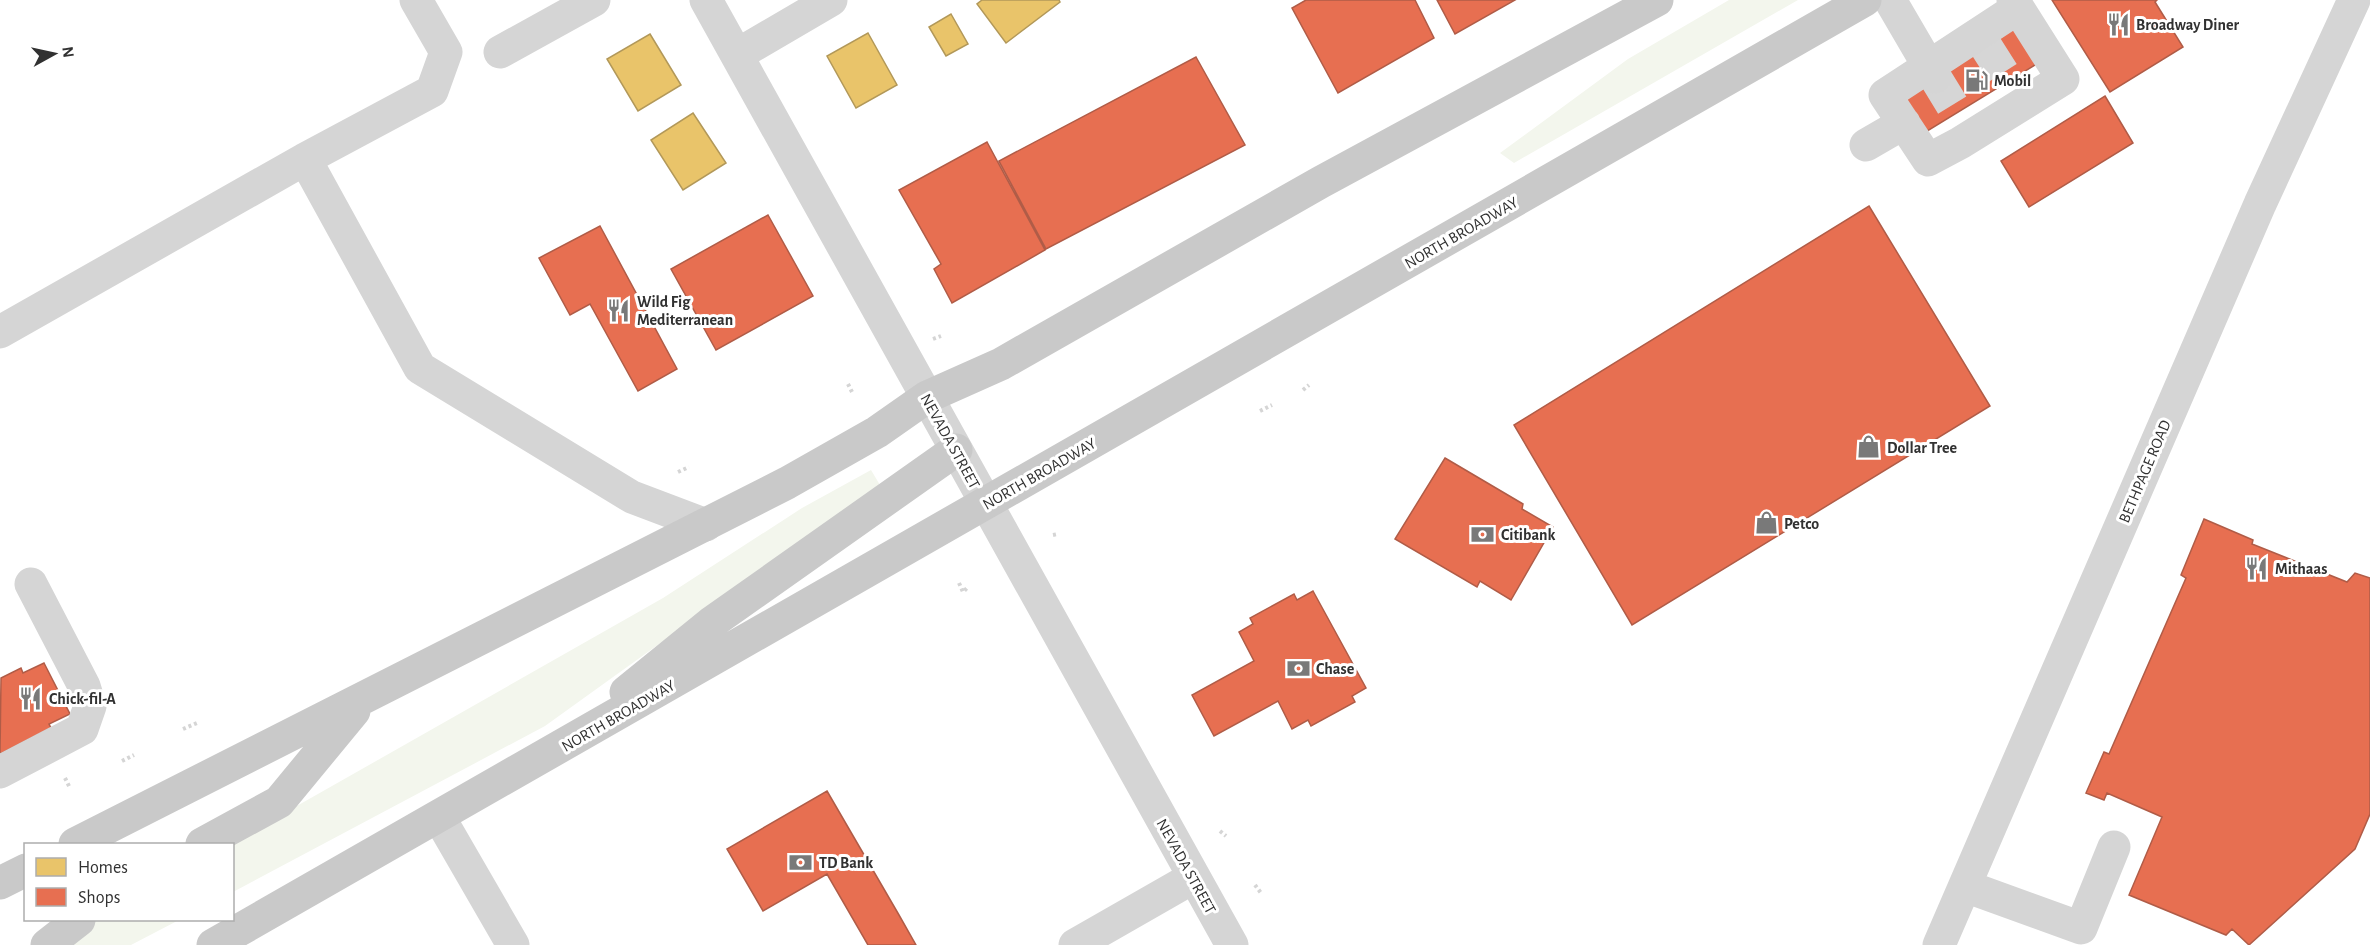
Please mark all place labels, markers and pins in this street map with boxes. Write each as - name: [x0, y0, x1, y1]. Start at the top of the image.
- restaurant icon: Broadway Diner: [2105, 11, 2131, 37]
- place label: Broadway Diner: [2136, 17, 2240, 34]
- fuel station icon: Mobil: [1963, 67, 1989, 93]
- place label: Mobil: [1994, 73, 2031, 89]
- place label: Wild Fig Mediterranean: [637, 294, 733, 328]
- restaurant icon: Wild Fig Mediterranean: [606, 297, 632, 323]
- shop icon: Dollar Tree: [1856, 434, 1882, 460]
- place label: Dollar Tree: [1887, 440, 1958, 456]
- shop icon: Petco: [1753, 510, 1779, 536]
- place label: Petco: [1784, 516, 1819, 532]
- bank icon: Citibank: [1470, 521, 1496, 547]
- place label: Citibank: [1501, 527, 1555, 543]
- restaurant icon: Mithaas: [2244, 555, 2270, 581]
- place label: Mithaas: [2275, 561, 2327, 577]
- bank icon: Chase: [1285, 655, 1311, 681]
- place label: Chase: [1316, 661, 1355, 677]
- restaurant icon: Chick-fil-A: [18, 685, 44, 711]
- place label: Chick-fil-A: [49, 691, 116, 707]
- bank icon: TD Bank: [788, 849, 814, 875]
- place label: TD Bank: [819, 855, 873, 871]

